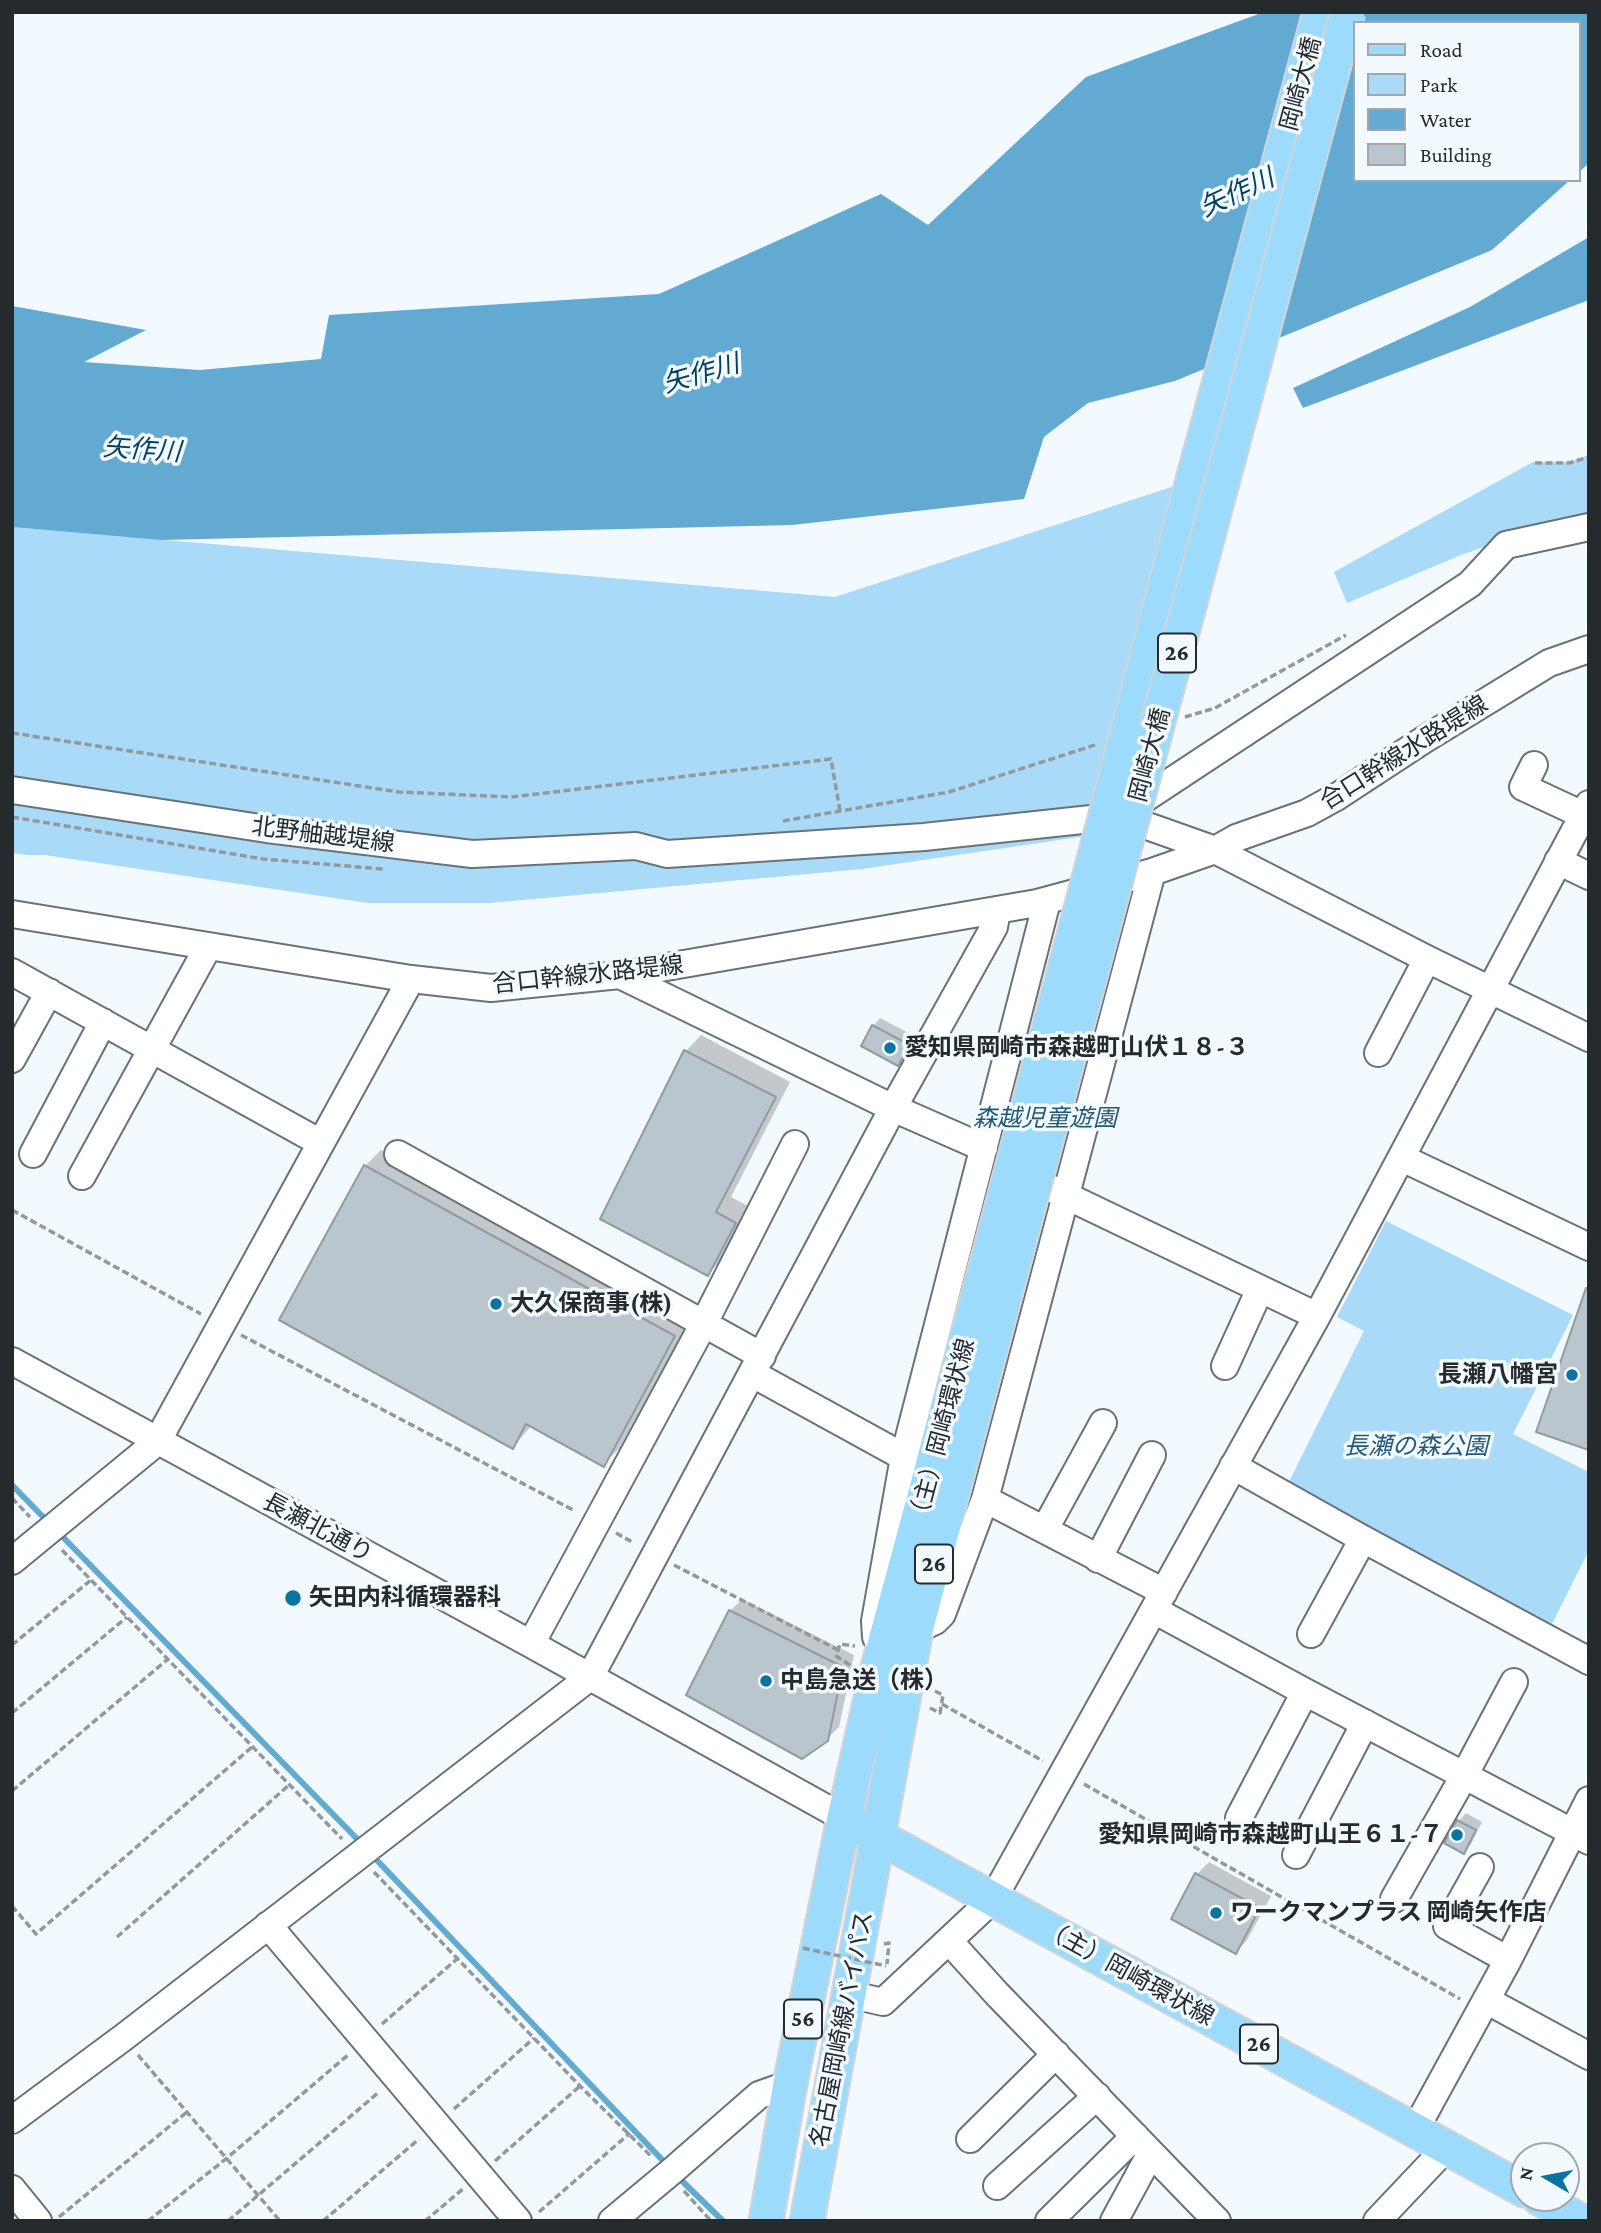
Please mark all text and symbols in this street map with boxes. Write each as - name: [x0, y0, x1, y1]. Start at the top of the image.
- legend: [1352, 21, 1580, 182]
- street label: 岡崎大橋: [1275, 34, 1327, 134]
- text: Road: [1420, 38, 1463, 62]
- text: Park: [1420, 73, 1457, 97]
- text: Water: [1420, 108, 1472, 132]
- text: Building: [1420, 143, 1492, 167]
- water label: 矢作川: [1195, 162, 1279, 224]
- water label: 矢作川: [659, 348, 743, 400]
- water label: 矢作川: [102, 432, 182, 468]
- road number: 26: [1158, 634, 1196, 673]
- street label: 合口幹線水路堤線: [1315, 690, 1493, 816]
- street label: 岡崎大橋: [1124, 705, 1176, 805]
- street label: 北野舳越堤線: [250, 812, 396, 858]
- street label: 合口幹線水路堤線: [491, 951, 685, 999]
- place label: 愛知県岡崎市森越町山伏１８‐３: [904, 1034, 1249, 1062]
- marker: 愛知県岡崎市森越町山伏１８‐３: [882, 1040, 898, 1056]
- park label: 森越児童遊園: [973, 1105, 1117, 1133]
- place label: 大久保商事(株): [510, 1290, 672, 1318]
- marker: 大久保商事(株): [488, 1296, 504, 1312]
- street label: （主）岡崎環状線: [903, 1336, 981, 1528]
- place label: 長瀬八幡宮: [1438, 1361, 1558, 1389]
- marker: 長瀬八幡宮: [1564, 1367, 1580, 1383]
- park label: 長瀬の森公園: [1344, 1433, 1488, 1461]
- street label: 長瀬北通り: [258, 1487, 378, 1569]
- road number: 26: [915, 1544, 953, 1583]
- place label: 矢田内科循環器科: [309, 1584, 501, 1612]
- marker: 矢田内科循環器科: [283, 1588, 303, 1608]
- place label: 中島急送（株）: [780, 1667, 948, 1695]
- marker: 中島急送（株）: [758, 1673, 774, 1689]
- place label: 愛知県岡崎市森越町山王６１‐７: [1098, 1821, 1443, 1849]
- marker: 愛知県岡崎市森越町山王６１‐７: [1449, 1827, 1465, 1843]
- place label: ワークマンプラス 岡崎矢作店: [1230, 1899, 1547, 1927]
- marker: ワークマンプラス 岡崎矢作店: [1208, 1905, 1224, 1921]
- street label: 名古屋岡崎線バイパス: [805, 1908, 879, 2150]
- street label: （主）岡崎環状線: [1037, 1914, 1219, 2032]
- road number: 56: [784, 2000, 822, 2038]
- road number: 26: [1240, 2024, 1278, 2064]
- north arrow: [1510, 2142, 1580, 2212]
- text: N: [1514, 2165, 1537, 2182]

